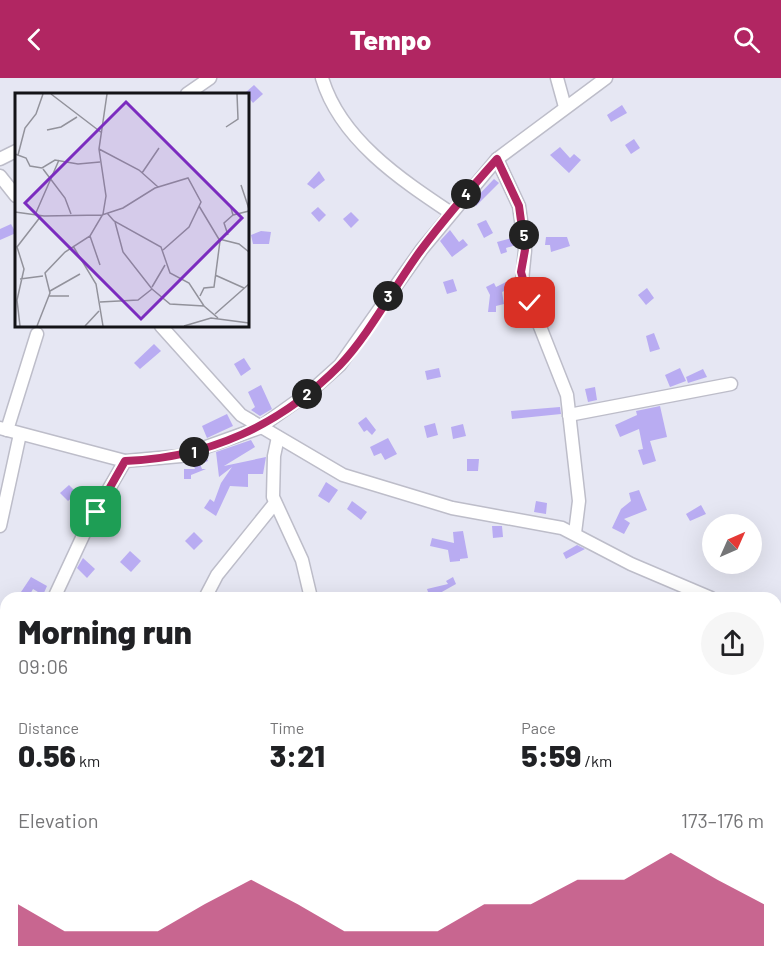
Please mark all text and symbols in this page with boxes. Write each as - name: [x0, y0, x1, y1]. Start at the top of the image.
- icon: back: [18, 23, 51, 56]
- text: Tempo: [350, 23, 431, 55]
- icon: search: [730, 23, 763, 56]
- inset map: [15, 93, 249, 327]
- pin: 4: [451, 179, 481, 209]
- text: 4: [461, 184, 471, 203]
- pin: 5: [509, 220, 539, 250]
- text: 5: [520, 225, 528, 244]
- pin: [504, 277, 555, 328]
- pin: 3: [373, 281, 403, 311]
- text: 3: [384, 286, 392, 305]
- icon: check: [513, 286, 546, 319]
- pin: 2: [292, 379, 322, 409]
- text: 2: [303, 384, 311, 403]
- pin: 1: [179, 437, 209, 467]
- text: 1: [191, 442, 197, 461]
- pin: [70, 486, 121, 537]
- icon: arrive: [79, 495, 112, 528]
- north arrow: [702, 514, 762, 574]
- map controls: [702, 514, 762, 574]
- text: Morning run: [18, 611, 192, 651]
- button: share: [701, 612, 764, 675]
- text: 09:06: [18, 654, 68, 678]
- text: Distance: [18, 718, 79, 737]
- text: Time: [270, 718, 304, 737]
- text: Pace: [521, 718, 556, 737]
- text: 0.56: [18, 737, 76, 773]
- text: 3:21: [270, 737, 325, 773]
- text: 5:59: [521, 737, 581, 773]
- text: km: [76, 751, 100, 770]
- text: /km: [581, 751, 612, 770]
- text: Elevation: [18, 808, 99, 832]
- text: 173–176 m: [681, 808, 764, 832]

